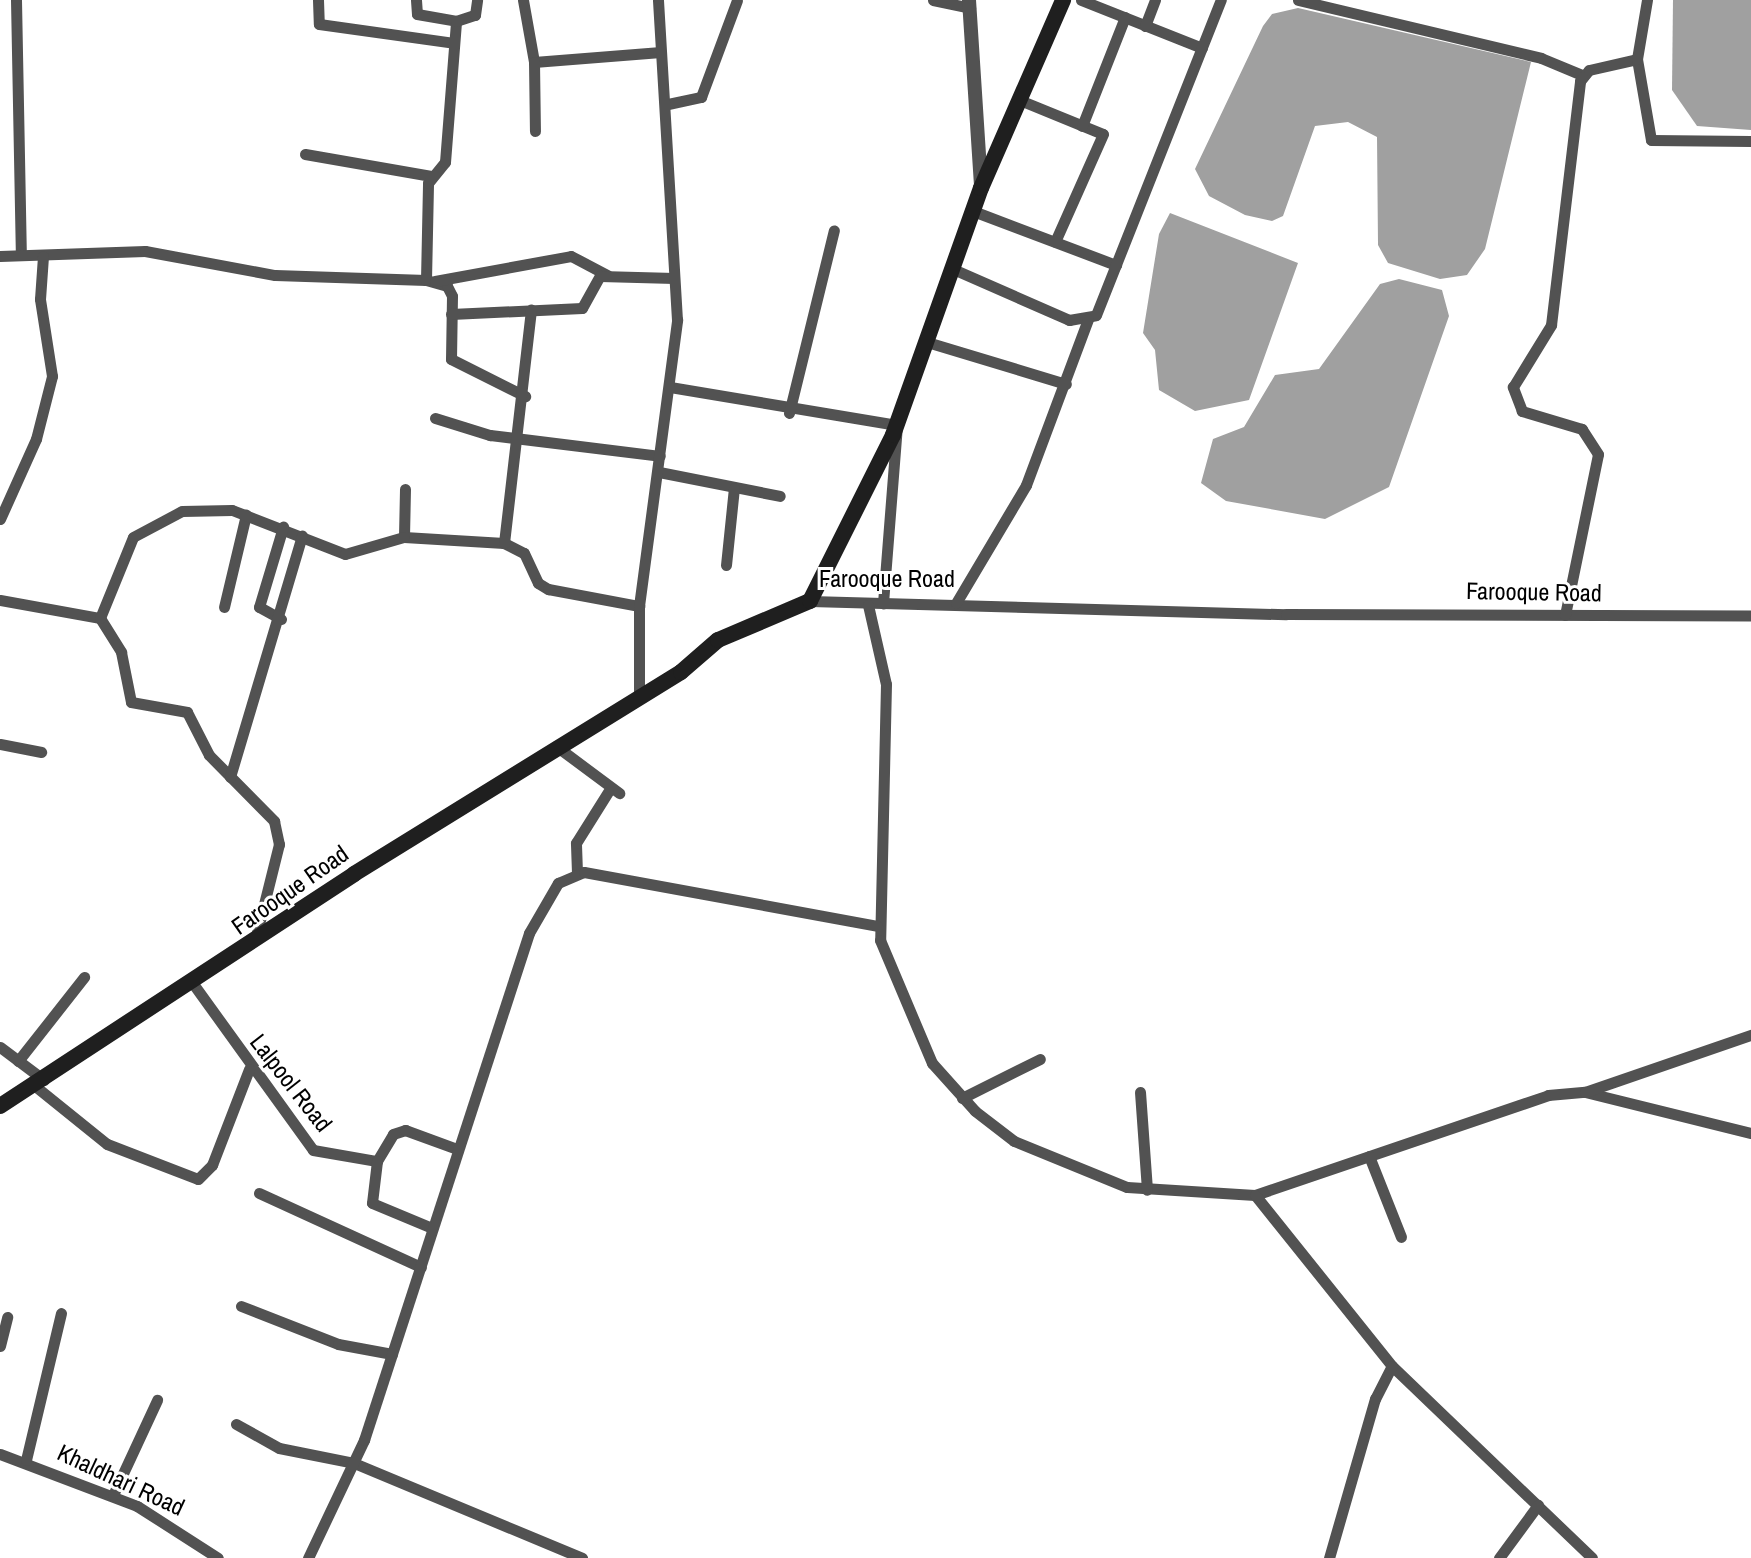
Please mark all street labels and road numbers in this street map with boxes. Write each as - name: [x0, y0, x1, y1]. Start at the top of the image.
- street label: Farooque Road: [819, 565, 955, 593]
- street label: Farooque Road: [1466, 576, 1602, 608]
- street label: Farooque Road: [226, 839, 354, 941]
- street label: Lalpool Road: [244, 1028, 338, 1138]
- street label: Khaldhari Road: [53, 1438, 189, 1522]

